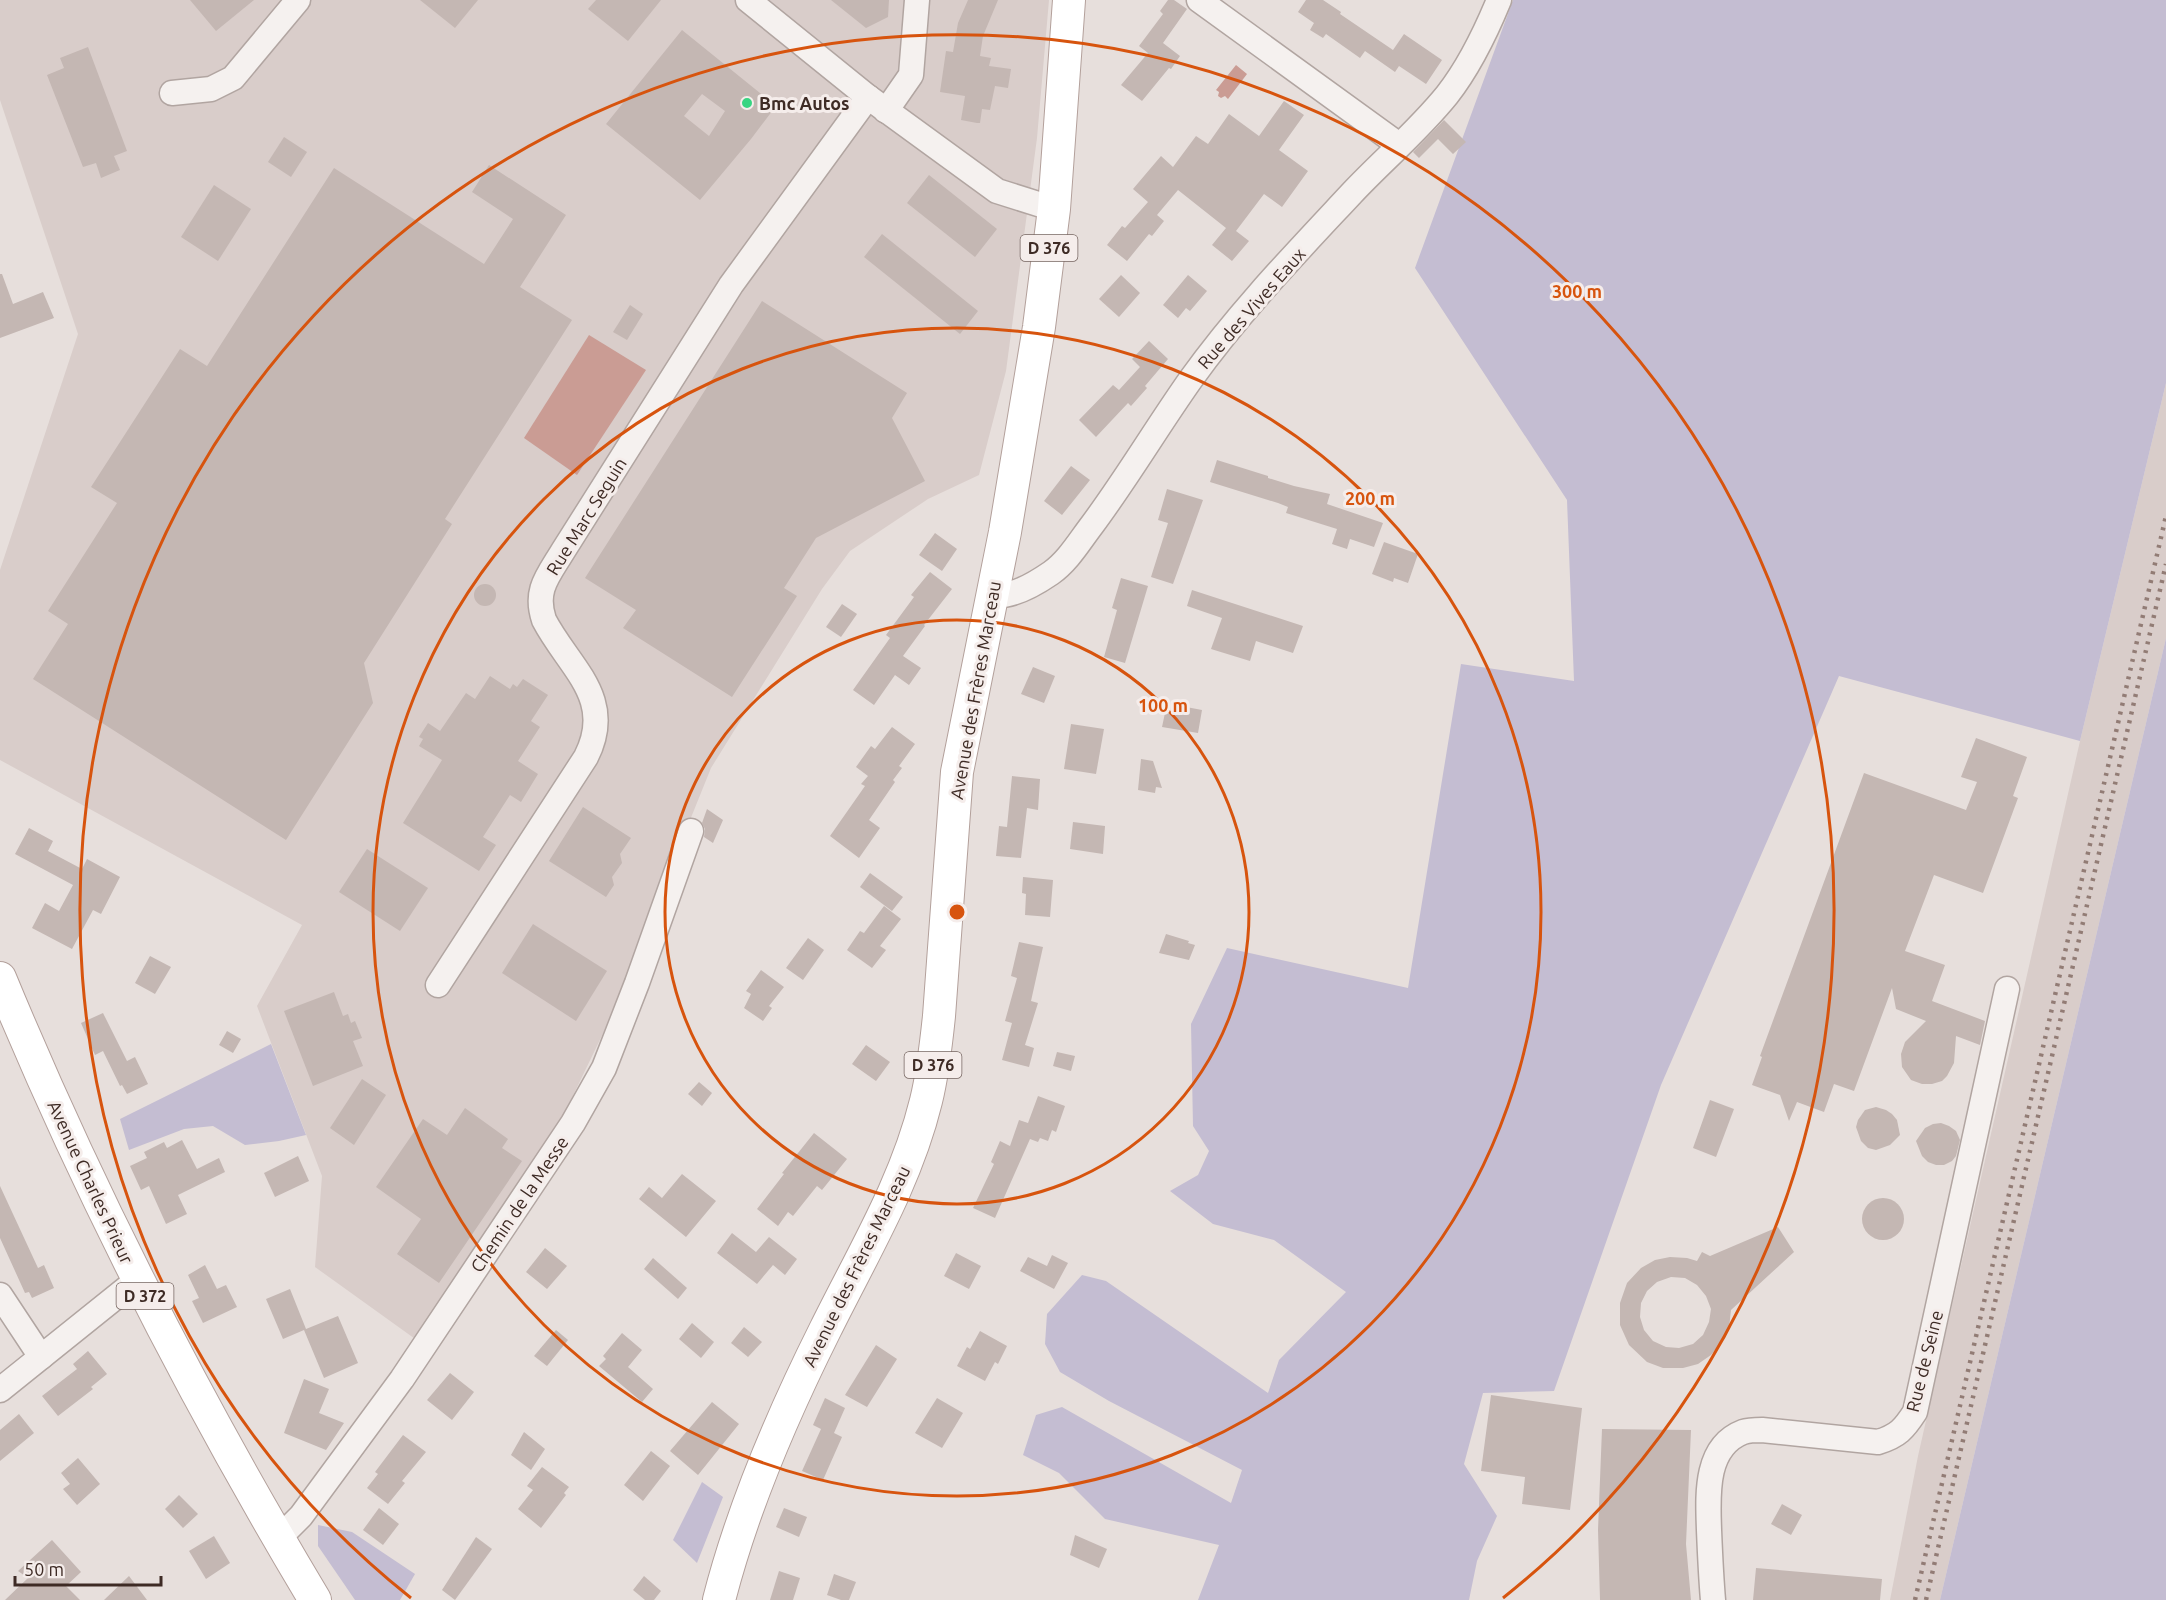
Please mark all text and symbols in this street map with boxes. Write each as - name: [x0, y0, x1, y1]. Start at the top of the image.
- place label: Bmc Autos: [759, 93, 850, 113]
- marker: Bmc Autos: [740, 96, 754, 110]
- road number: D 376: [1020, 235, 1078, 261]
- street label: Rue des Vives Eaux: [1193, 243, 1309, 373]
- text: 300 m: [1552, 281, 1602, 301]
- street label: Rue Marc Seguin: [542, 454, 630, 578]
- text: 200 m: [1345, 488, 1395, 508]
- street label: Avenue des Frères Marceau: [946, 579, 1004, 801]
- text: 100 m: [1138, 695, 1188, 715]
- centre of rings: [947, 902, 967, 922]
- road number: D 376: [904, 1052, 962, 1078]
- street label: Avenue Charles Prieur: [44, 1097, 138, 1267]
- street label: Chemin de la Messe: [466, 1132, 572, 1276]
- street label: Avenue des Frères Marceau: [799, 1162, 913, 1370]
- road number: D 372: [116, 1283, 174, 1309]
- street label: Rue de Seine: [1902, 1308, 1946, 1414]
- scale bar: [15, 1549, 160, 1587]
- text: 50 m: [24, 1559, 64, 1579]

